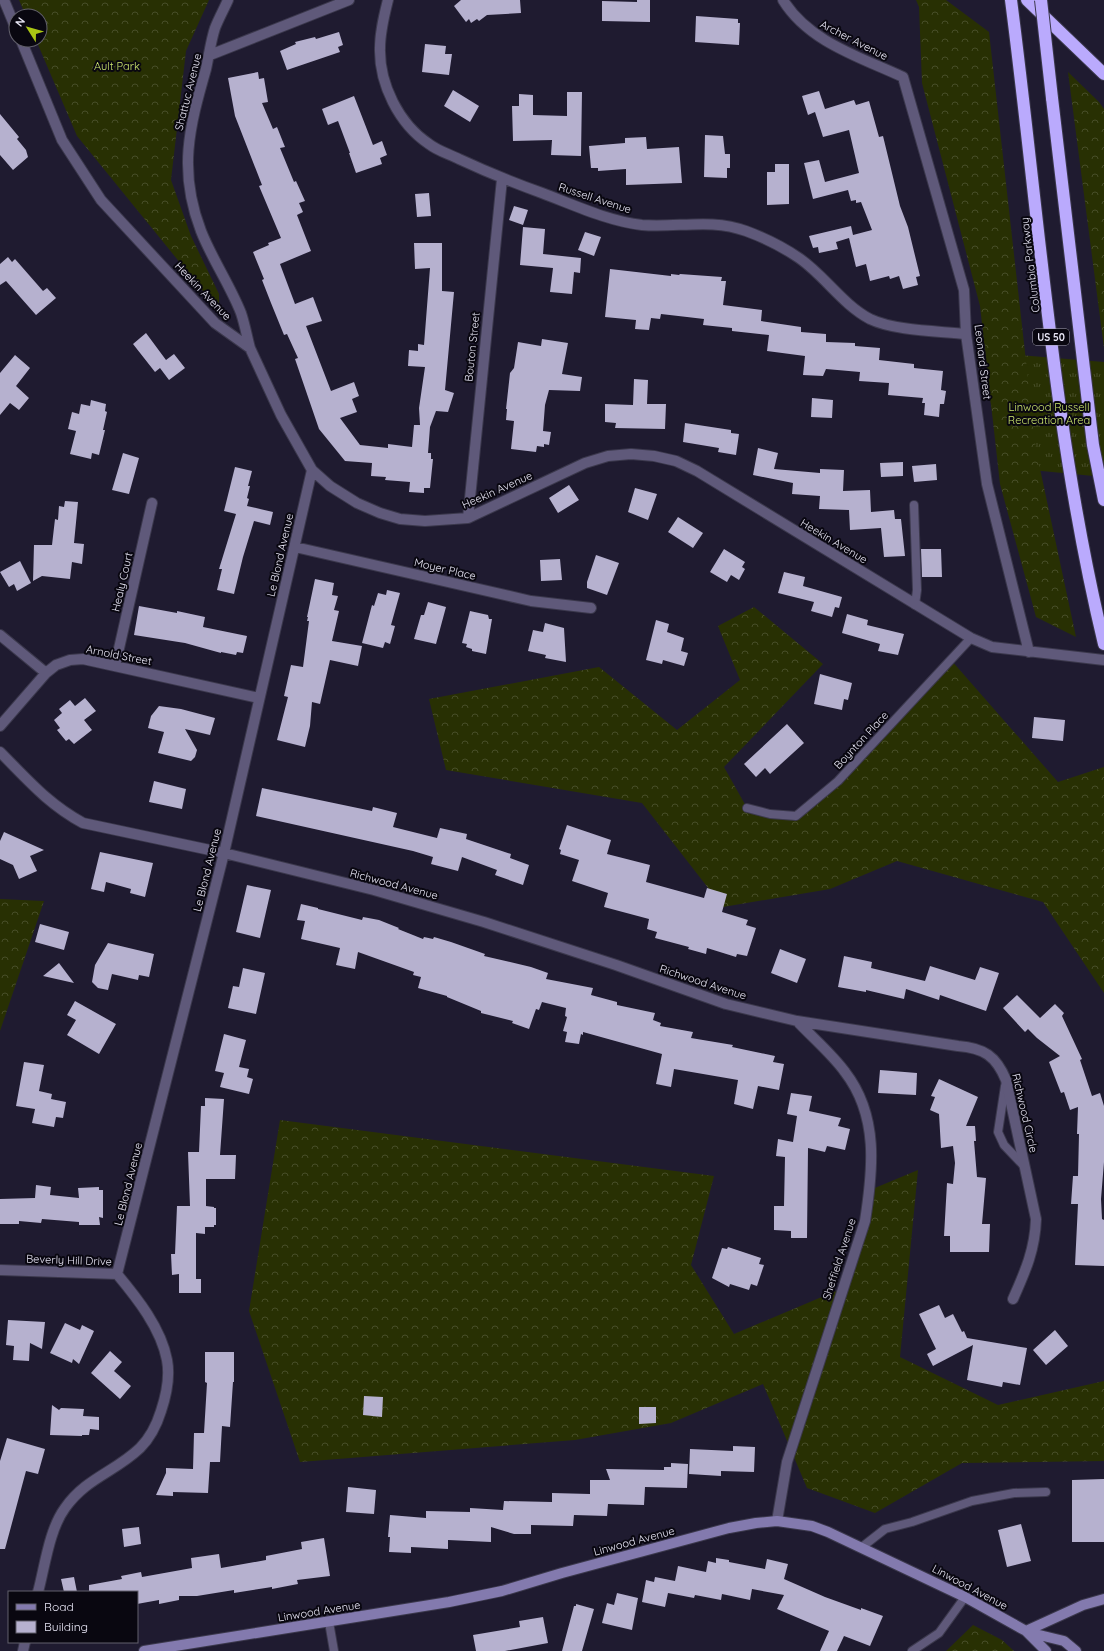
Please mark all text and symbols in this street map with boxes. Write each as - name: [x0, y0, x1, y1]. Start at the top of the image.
- north arrow: [8, 8, 48, 48]
- text: N: [12, 15, 28, 29]
- street label: Archer Avenue: [818, 17, 890, 63]
- street label: Shattuc Avenue: [172, 52, 204, 132]
- park label: Ault Park: [94, 59, 140, 73]
- street label: Russell Avenue: [557, 180, 633, 216]
- street label: Columbia Parkway: [1017, 217, 1043, 313]
- street label: Heekin Avenue: [172, 259, 234, 323]
- street label: Bouton Street: [461, 311, 483, 382]
- street label: Leonard Street: [971, 324, 995, 401]
- road number: US 50: [1033, 329, 1069, 345]
- park label: Linwood Russell Recreation Area: [1008, 400, 1090, 427]
- street label: Heekin Avenue: [460, 468, 534, 512]
- street label: Le Blond Avenue: [264, 512, 296, 598]
- street label: Heekin Avenue: [798, 516, 870, 566]
- street label: Healy Court: [108, 551, 136, 613]
- street label: Moyer Place: [413, 555, 477, 583]
- street label: Arnold Street: [85, 642, 153, 668]
- street label: Boynton Place: [831, 708, 891, 772]
- street label: Le Blond Avenue: [190, 827, 224, 913]
- street label: Richwood Avenue: [348, 866, 440, 902]
- street label: Richwood Avenue: [658, 961, 748, 1003]
- street label: Richwood Circle: [1009, 1072, 1041, 1154]
- street label: Le Blond Avenue: [111, 1141, 145, 1227]
- street label: Sheffield Avenue: [819, 1216, 859, 1302]
- street label: Beverly Hill Drive: [26, 1252, 112, 1268]
- street label: Linwood Avenue: [592, 1523, 676, 1559]
- street label: Linwood Avenue: [930, 1561, 1010, 1613]
- legend: [8, 1591, 138, 1643]
- street label: Linwood Avenue: [277, 1598, 361, 1624]
- text: Road: [44, 1599, 74, 1614]
- text: Building: [44, 1619, 88, 1634]

